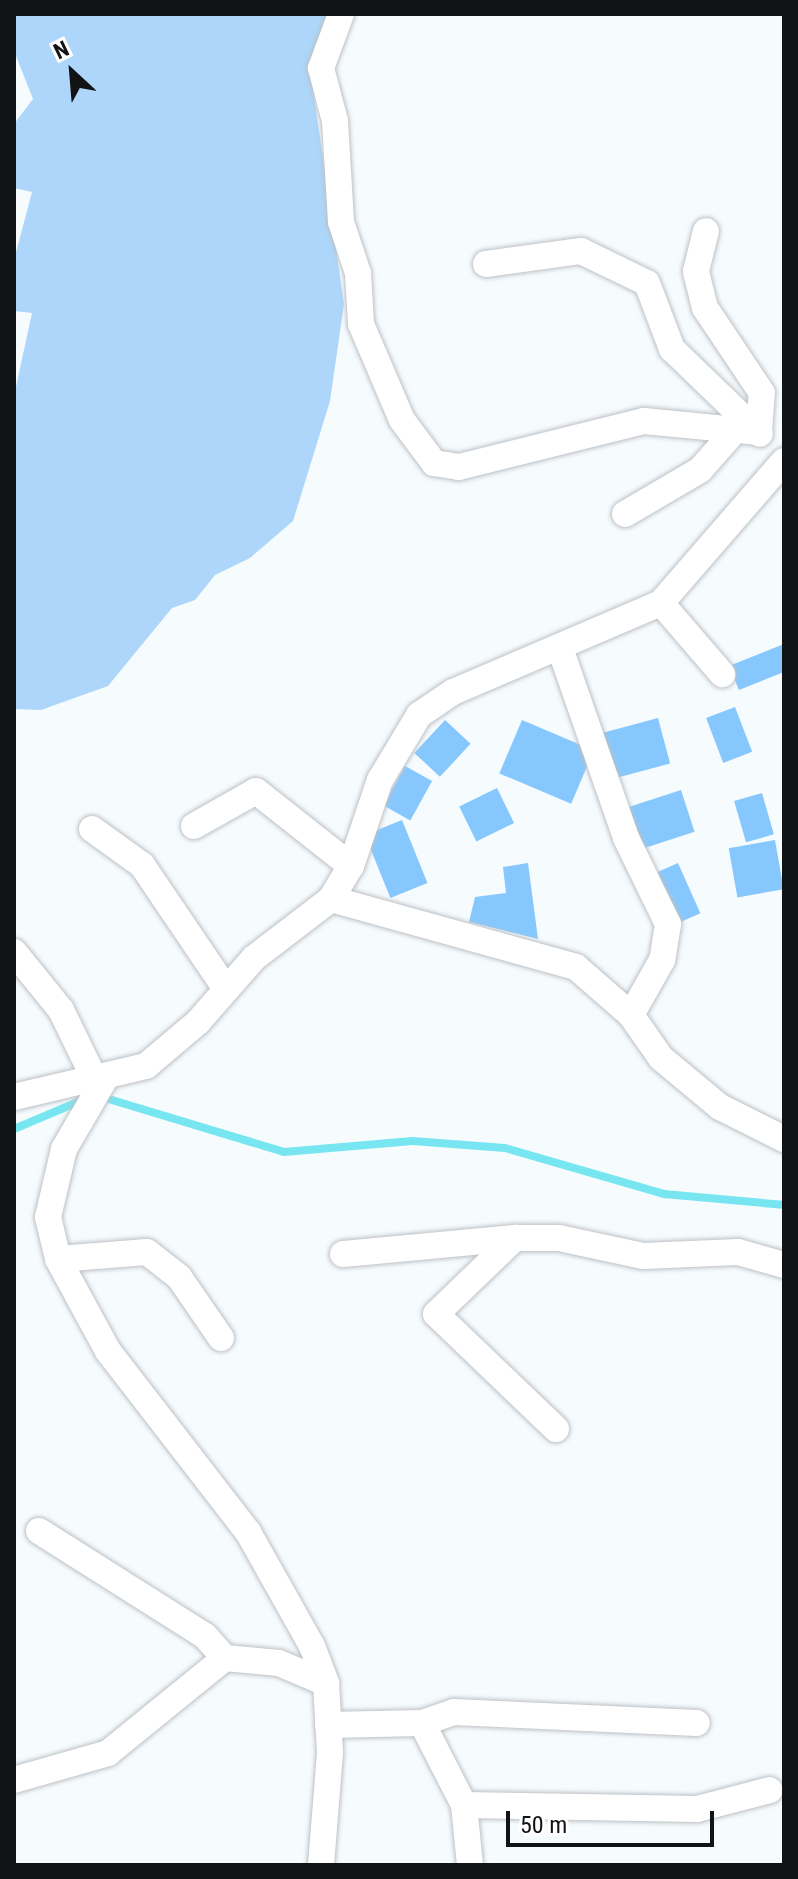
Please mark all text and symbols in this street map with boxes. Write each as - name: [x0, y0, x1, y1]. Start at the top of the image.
- north arrow: [32, 32, 112, 112]
- text: N: [50, 36, 73, 64]
- scale bar: [510, 1795, 718, 1845]
- text: 50 m: [520, 1811, 567, 1839]

